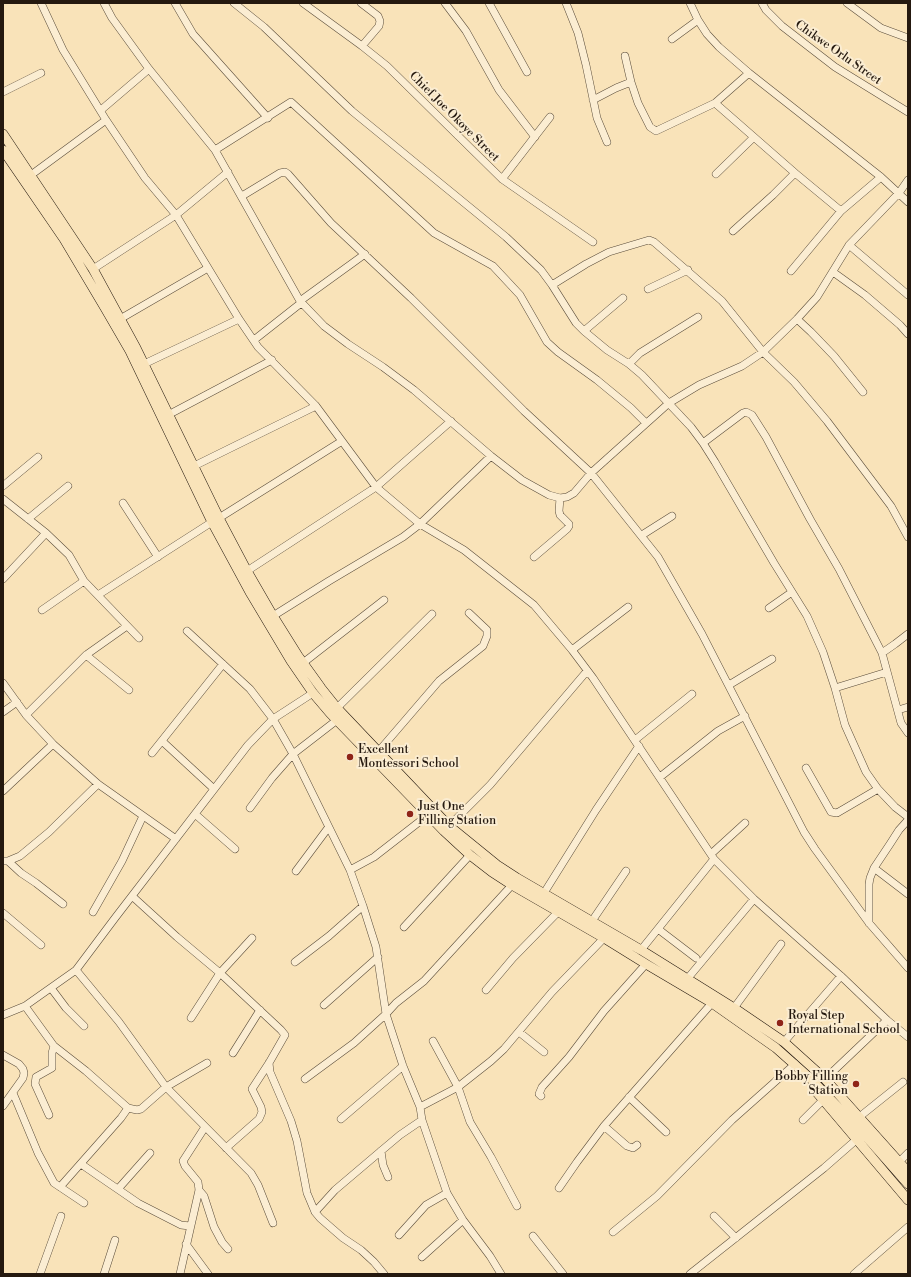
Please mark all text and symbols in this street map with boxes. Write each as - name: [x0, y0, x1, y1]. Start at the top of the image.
- street label: Chikwe Orlu Street: [792, 18, 884, 88]
- street label: Chief Joe Okoye Street: [406, 69, 502, 165]
- place label: Excellent Montessori School: [358, 743, 459, 771]
- marker: Excellent Montessori School: [345, 752, 355, 762]
- place label: Just One Filling Station: [418, 800, 496, 828]
- marker: Just One Filling Station: [405, 809, 415, 819]
- place label: Royal Step International School: [788, 1009, 900, 1037]
- marker: Royal Step International School: [775, 1018, 785, 1028]
- place label: Bobby Filling Station: [775, 1070, 848, 1098]
- marker: Bobby Filling Station: [851, 1079, 861, 1089]

